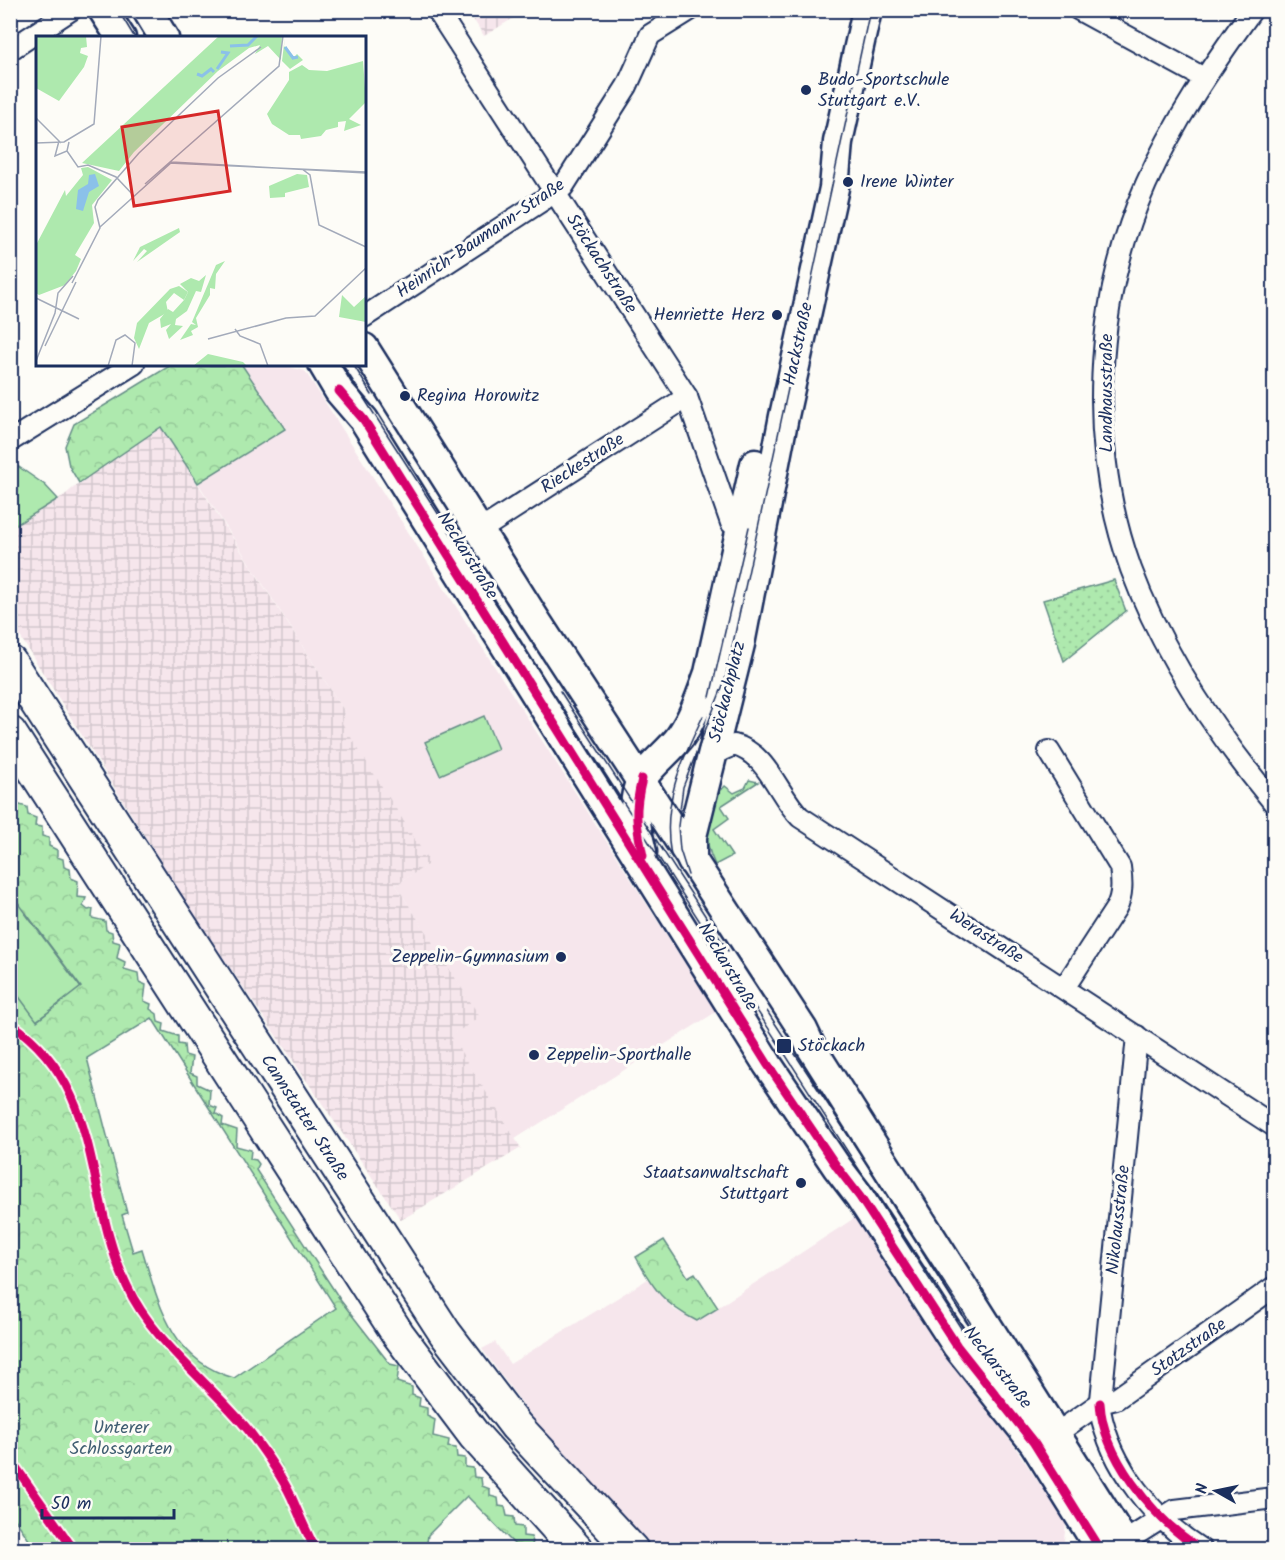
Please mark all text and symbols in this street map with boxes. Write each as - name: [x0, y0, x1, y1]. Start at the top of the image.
- inset map: [36, 36, 366, 366]
- place label: Budo-Sportschule Stuttgart e.V.: [818, 66, 949, 116]
- marker: Budo-Sportschule Stuttgart e.V.: [799, 83, 813, 97]
- place label: Irene Winter: [860, 168, 955, 197]
- street label: Heinrich-Baumann-Straße: [391, 171, 571, 307]
- marker: Irene Winter: [841, 175, 855, 189]
- street label: Stöckachstraße: [558, 208, 644, 320]
- street label: Hackstraße: [776, 300, 822, 388]
- place label: Henriette Herz: [654, 301, 765, 330]
- marker: Henriette Herz: [770, 308, 784, 322]
- street label: Landhausstraße: [1093, 334, 1122, 452]
- place label: Regina Horowitz: [417, 382, 539, 411]
- marker: Regina Horowitz: [398, 389, 412, 403]
- street label: Rieckestraße: [535, 426, 631, 502]
- street label: Neckarstraße: [429, 506, 505, 606]
- street label: Stöckachplatz: [701, 638, 755, 746]
- street label: Werastraße: [943, 902, 1029, 972]
- street label: Neckarstraße: [689, 917, 765, 1017]
- place label: Zeppelin-Gymnasium: [391, 943, 549, 972]
- marker: Zeppelin-Gymnasium: [554, 950, 568, 964]
- place label: Stöckach: [798, 1032, 865, 1061]
- marker: Stöckach: [775, 1037, 793, 1055]
- place label: Zeppelin-Sporthalle: [546, 1041, 691, 1070]
- marker: Zeppelin-Sporthalle: [527, 1048, 541, 1062]
- street label: Cannstatter Straße: [252, 1049, 356, 1187]
- place label: Staatsanwaltschaft Stuttgart: [643, 1159, 790, 1209]
- street label: Nikolausstraße: [1099, 1164, 1139, 1276]
- marker: Staatsanwaltschaft Stuttgart: [794, 1176, 808, 1190]
- street label: Stotzstraße: [1145, 1311, 1233, 1385]
- street label: Neckarstraße: [955, 1320, 1039, 1416]
- park label: Unterer Schlossgarten: [70, 1414, 172, 1464]
- north arrow: [1186, 1461, 1246, 1521]
- scale bar: [42, 1482, 174, 1520]
- text: N: [1190, 1482, 1216, 1496]
- text: 50 m: [51, 1490, 91, 1519]

